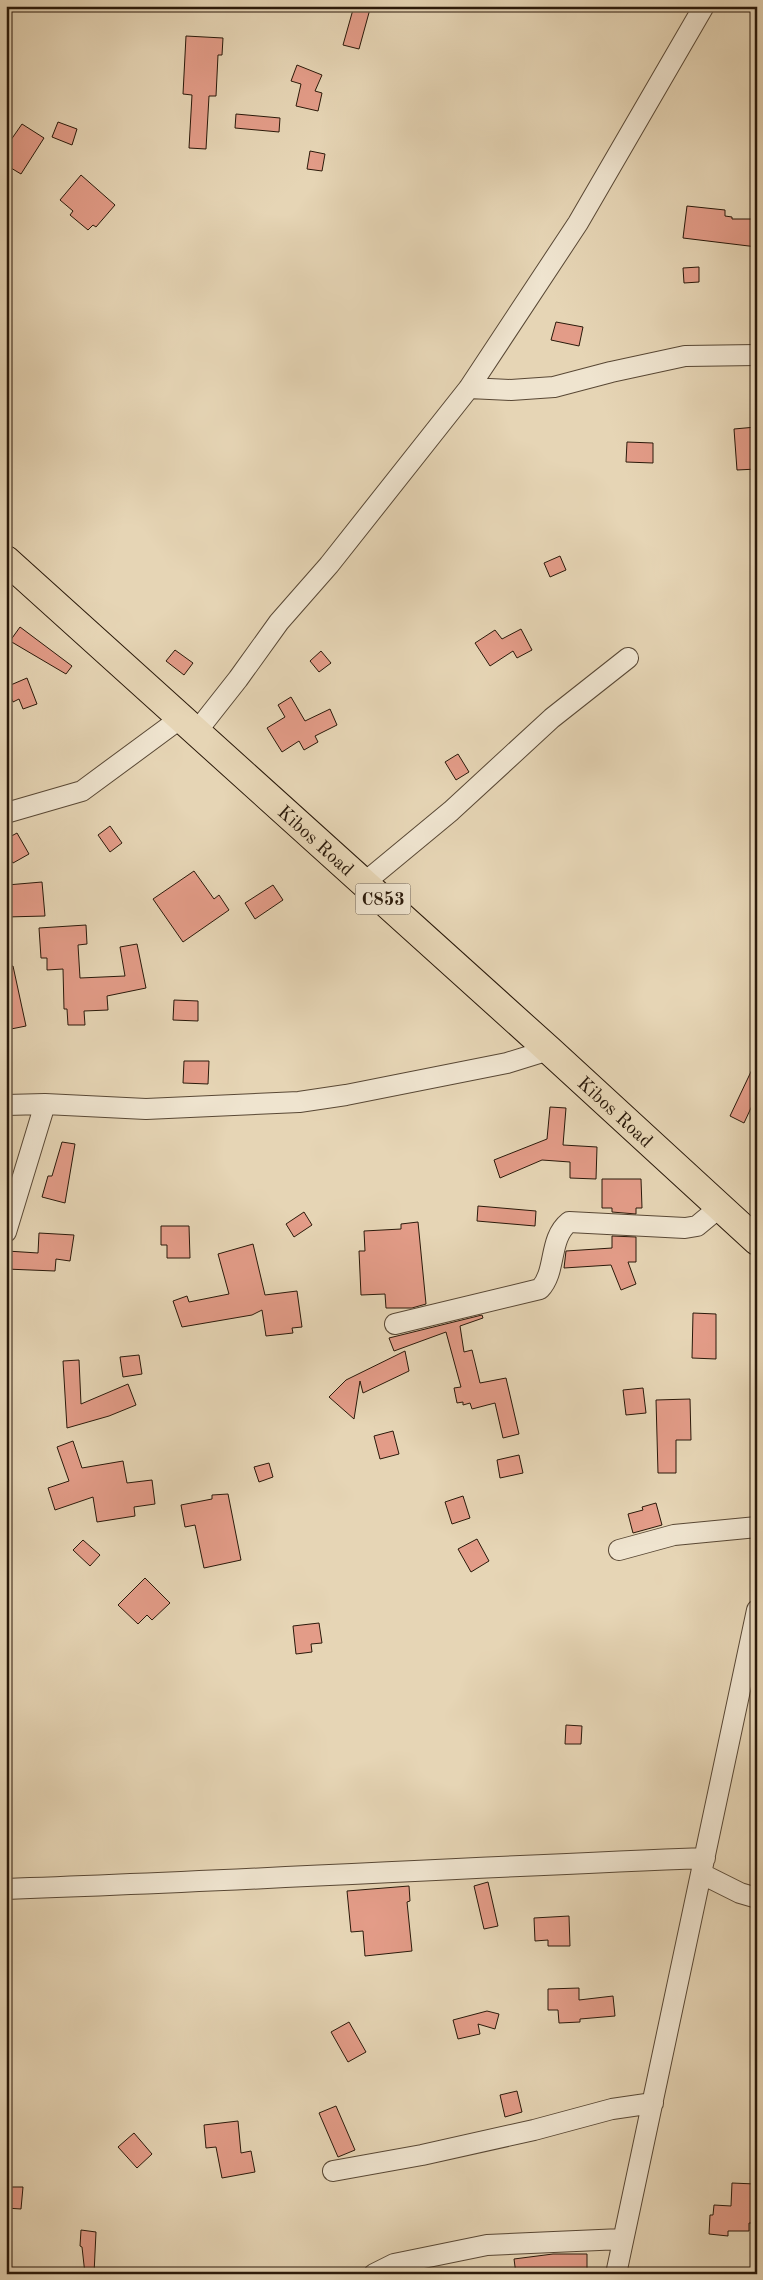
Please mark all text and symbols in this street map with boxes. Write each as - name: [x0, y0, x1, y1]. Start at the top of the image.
- street label: Kibos Road: [273, 803, 356, 881]
- road number: C853: [356, 884, 410, 914]
- street label: Kibos Road: [573, 1074, 655, 1152]

